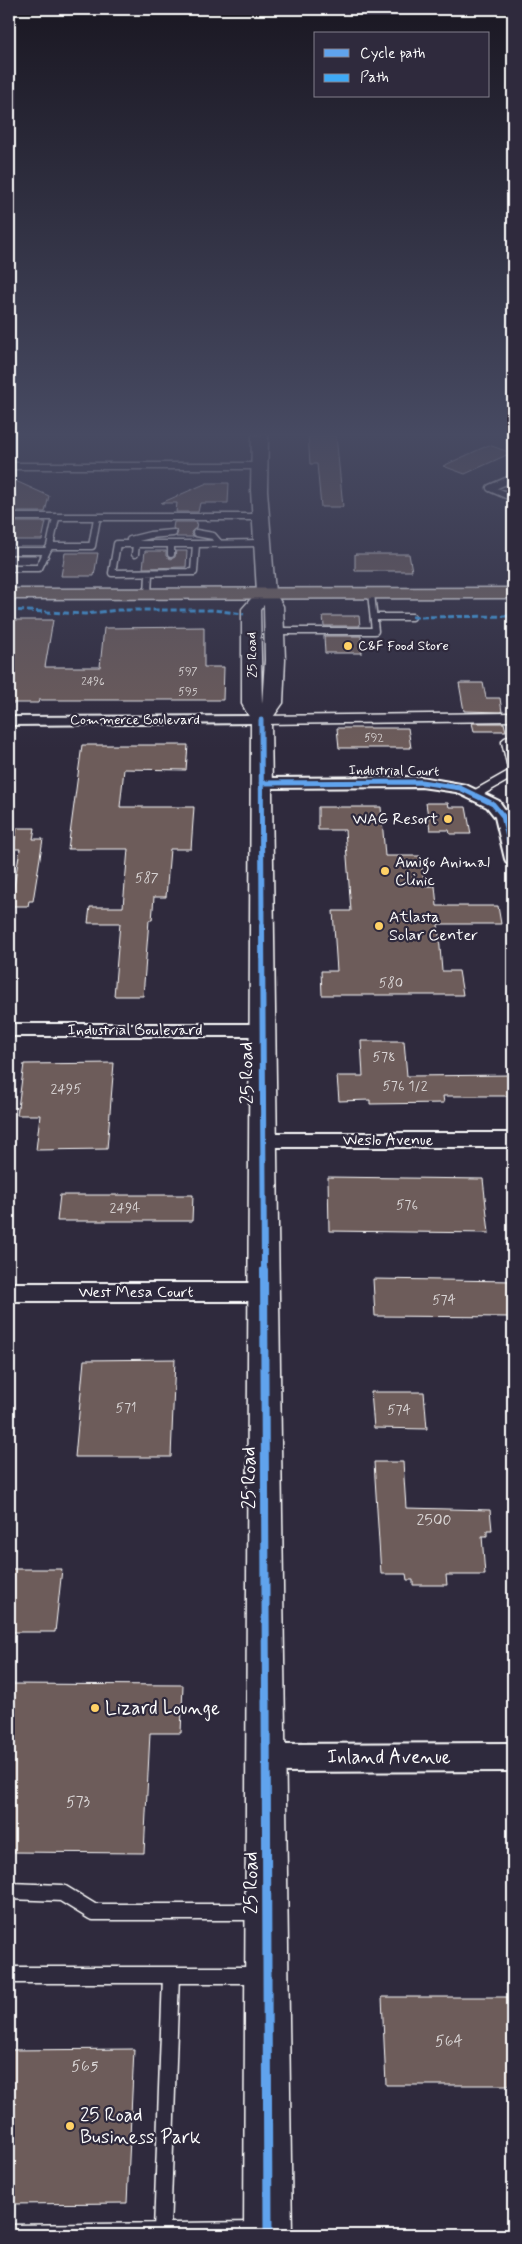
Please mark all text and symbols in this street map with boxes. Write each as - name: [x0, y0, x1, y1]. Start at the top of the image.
- legend: [314, 32, 490, 98]
- text: Cycle path: [360, 44, 425, 64]
- text: Path: [360, 68, 389, 88]
- street label: 25 Road: [243, 632, 261, 678]
- place label: C&F Food Store: [358, 637, 449, 655]
- marker: C&F Food Store: [342, 640, 354, 652]
- house number: 597: [178, 665, 198, 679]
- house number: 2496: [81, 675, 105, 689]
- house number: 595: [178, 685, 198, 699]
- street label: Commerce Boulevard: [70, 711, 200, 729]
- house number: 592: [364, 731, 384, 745]
- street label: Industrial Court: [348, 761, 440, 781]
- place label: WAG Resort: [352, 809, 438, 830]
- marker: WAG Resort: [442, 813, 454, 825]
- place label: Amigo Animal Clinic: [395, 852, 490, 891]
- marker: Amigo Animal Clinic: [379, 865, 391, 877]
- house number: 587: [135, 869, 159, 887]
- place label: Atlasta Solar Center: [389, 907, 478, 946]
- marker: Atlasta Solar Center: [373, 920, 385, 932]
- house number: 580: [379, 974, 403, 992]
- street label: Industrial Boulevard: [68, 1020, 202, 1041]
- street label: 25 Road: [234, 1041, 260, 1105]
- house number: 578: [372, 1048, 396, 1066]
- house number: 576 1/2: [382, 1077, 428, 1095]
- house number: 2495: [50, 1080, 82, 1098]
- street label: Weslo Avenue: [343, 1130, 434, 1151]
- house number: 576: [396, 1196, 418, 1214]
- house number: 2494: [110, 1199, 140, 1217]
- street label: West Mesa Court: [78, 1282, 194, 1303]
- house number: 574: [432, 1291, 456, 1309]
- house number: 571: [116, 1399, 136, 1417]
- house number: 574: [387, 1401, 411, 1419]
- street label: 25 Road: [237, 1447, 262, 1509]
- house number: 2500: [417, 1510, 452, 1531]
- place label: Lizard Lounge: [105, 1696, 220, 1722]
- marker: Lizard Lounge: [89, 1702, 101, 1714]
- street label: Inland Avenue: [327, 1745, 451, 1770]
- house number: 573: [66, 1792, 91, 1813]
- street label: 25 Road: [239, 1852, 264, 1914]
- house number: 564: [435, 2031, 463, 2052]
- house number: 565: [71, 2056, 99, 2077]
- place label: 25 Road Business Park: [80, 2103, 201, 2150]
- marker: 25 Road Business Park: [64, 2120, 76, 2132]

